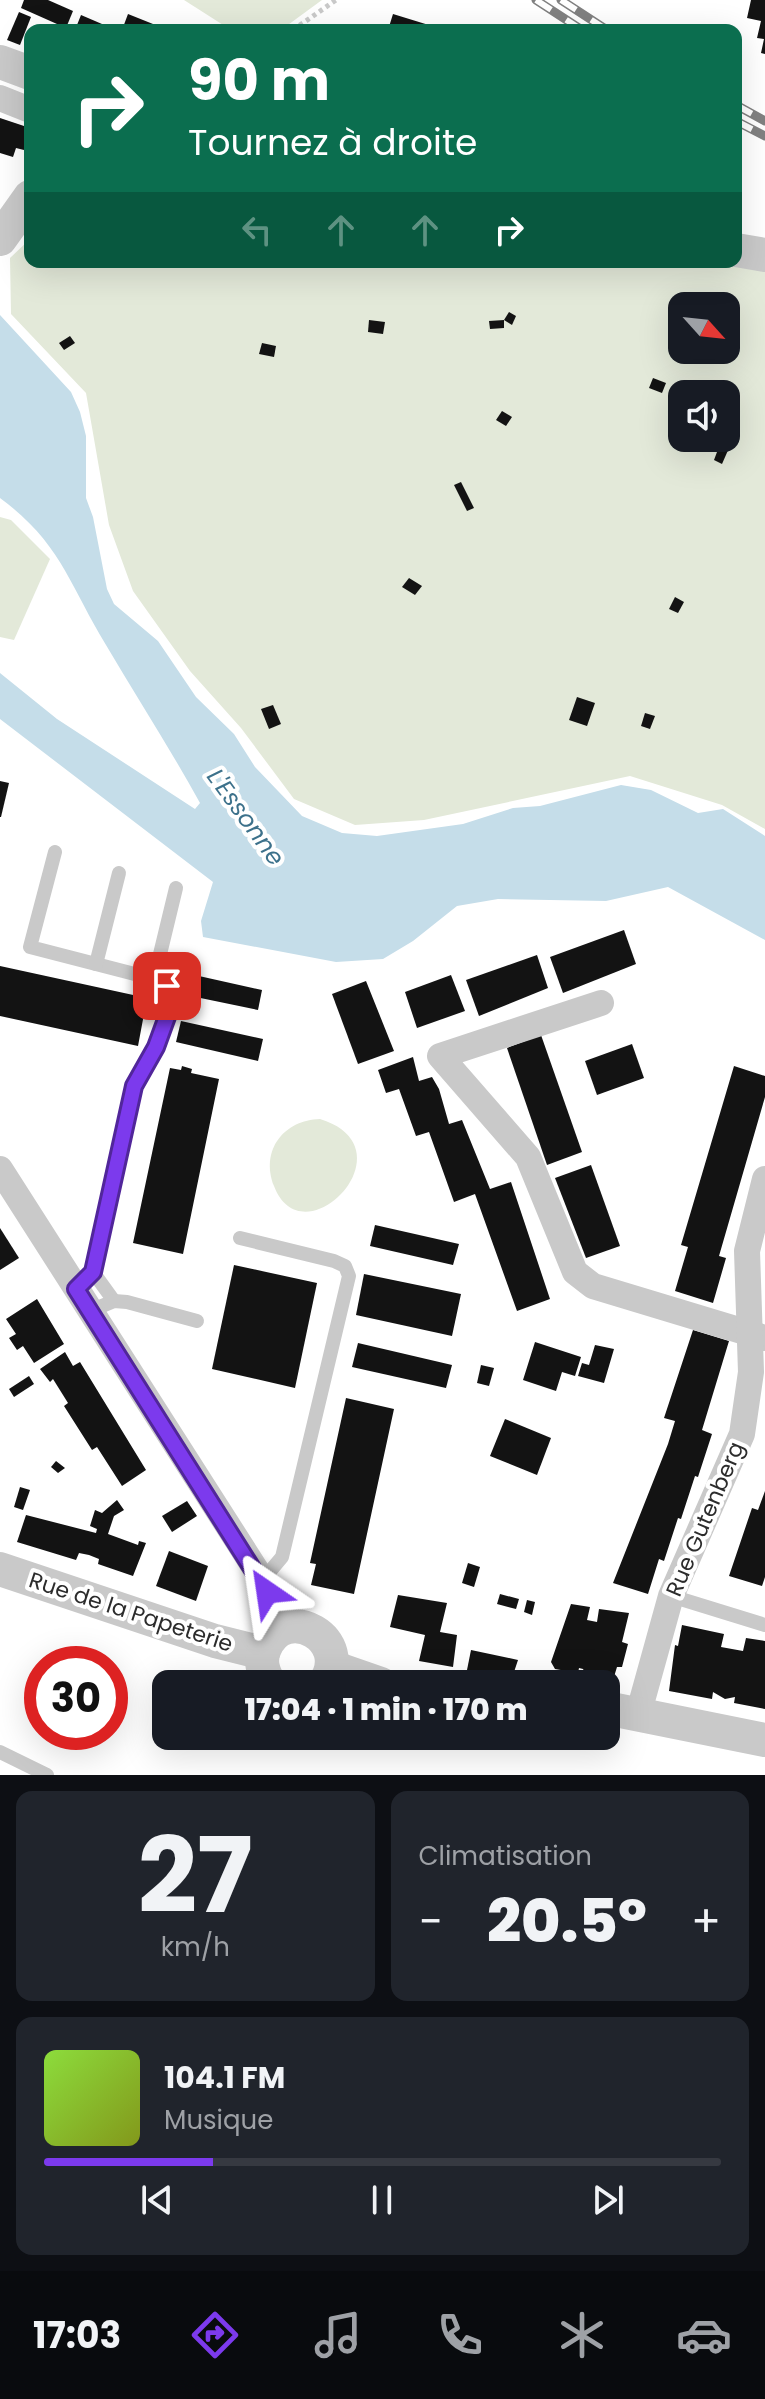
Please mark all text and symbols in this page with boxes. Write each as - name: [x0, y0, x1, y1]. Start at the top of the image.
- text: 90 m: [188, 41, 330, 120]
- icon: right: [56, 56, 160, 160]
- text: Tournez à droite: [188, 117, 477, 168]
- icon: left: [235, 208, 279, 252]
- icon: ahead: [319, 208, 363, 252]
- icon: ahead: [403, 208, 447, 252]
- icon: right: [487, 208, 531, 252]
- north arrow: [668, 292, 740, 364]
- map controls: [668, 292, 740, 452]
- button: sound: [668, 380, 740, 452]
- water label: L'Essonne: [200, 762, 292, 872]
- pin: [133, 952, 201, 1020]
- icon: arrive: [145, 964, 189, 1008]
- street label: Rue Gutenberg: [658, 1437, 752, 1601]
- position arrow: [225, 1550, 309, 1634]
- street label: Rue de la Papeterie: [25, 1564, 237, 1660]
- speed limit sign: 30: [24, 1646, 128, 1750]
- text: 17:04 · 1 min · 170 m: [244, 1688, 528, 1731]
- text: 27: [138, 1803, 253, 1948]
- text: Climatisation: [419, 1838, 592, 1874]
- text: 20.5°: [487, 1879, 647, 1963]
- text: −: [419, 1891, 443, 1952]
- text: +: [691, 1891, 721, 1952]
- text: km/h: [161, 1929, 230, 1965]
- text: 104.1 FM: [164, 2056, 285, 2099]
- text: Musique: [164, 2102, 273, 2138]
- icon: previous: [135, 2178, 179, 2222]
- icon: pause: [360, 2178, 404, 2222]
- icon: next: [586, 2178, 630, 2222]
- icon: directions: [187, 2307, 243, 2363]
- icon: music: [310, 2307, 366, 2363]
- icon: phone: [432, 2307, 488, 2363]
- icon: climate: [554, 2307, 610, 2363]
- icon: car: [676, 2307, 732, 2363]
- text: 17:03: [33, 2310, 121, 2361]

